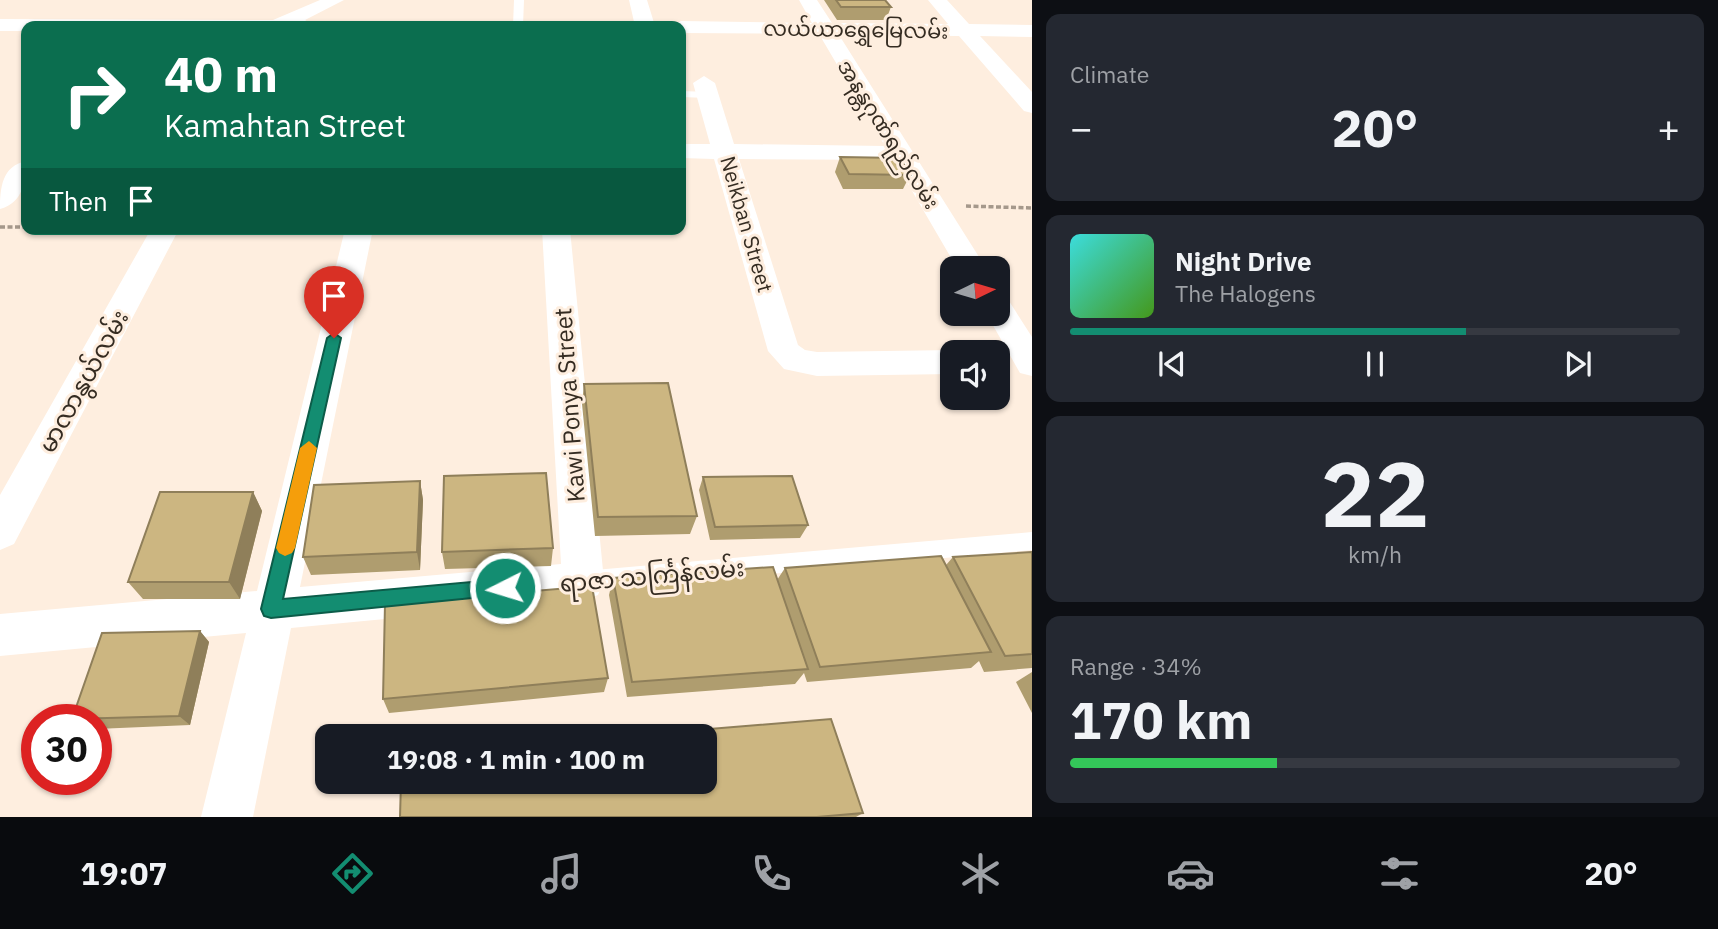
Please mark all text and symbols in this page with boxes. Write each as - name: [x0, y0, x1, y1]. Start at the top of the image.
- street label: လယ်ယာရွှေမြေလမ်း: [763, 12, 949, 49]
- text: 40 m: [164, 42, 278, 105]
- icon: right: [49, 49, 140, 140]
- street label: အနန္တဂုဏ်ရည်လမ်း: [828, 53, 947, 216]
- text: Climate: [1070, 59, 1149, 89]
- text: 20°: [1332, 94, 1418, 161]
- text: −: [1070, 103, 1093, 152]
- text: +: [1657, 103, 1680, 152]
- text: Kamahtan Street: [164, 104, 406, 146]
- street label: Neikban Street: [714, 153, 780, 295]
- icon: arrive: [122, 182, 160, 220]
- text: Then: [49, 184, 108, 218]
- text: Night Drive: [1175, 244, 1312, 278]
- north arrow: [940, 256, 1010, 326]
- map controls: [940, 256, 1010, 410]
- pin: [304, 266, 364, 338]
- icon: arrive: [315, 277, 353, 315]
- text: The Halogens: [1175, 278, 1316, 308]
- street label: မာလာနွယ်လမ်း: [31, 304, 138, 460]
- street label: Kawi Ponya Street: [546, 307, 592, 503]
- button: sound: [940, 340, 1010, 410]
- icon: previous: [1153, 345, 1191, 383]
- icon: pause: [1356, 345, 1394, 383]
- icon: next: [1559, 345, 1597, 383]
- text: 22: [1320, 434, 1430, 552]
- text: km/h: [1348, 539, 1402, 569]
- position arrow: [468, 551, 542, 625]
- street label: ရာဇာ သင်္ကြန်လမ်း: [558, 551, 746, 603]
- text: Range · 34%: [1070, 651, 1202, 681]
- text: 170 km: [1070, 686, 1252, 753]
- speed limit sign: 30: [21, 704, 112, 795]
- text: 19:08 · 1 min · 100 m: [387, 742, 645, 776]
- icon: directions: [328, 849, 377, 898]
- icon: music: [537, 849, 586, 898]
- icon: phone: [747, 849, 796, 898]
- icon: climate: [956, 849, 1005, 898]
- icon: car: [1166, 849, 1215, 898]
- icon: filters: [1375, 849, 1424, 898]
- text: 19:07: [80, 852, 168, 894]
- text: 20°: [1584, 852, 1638, 894]

